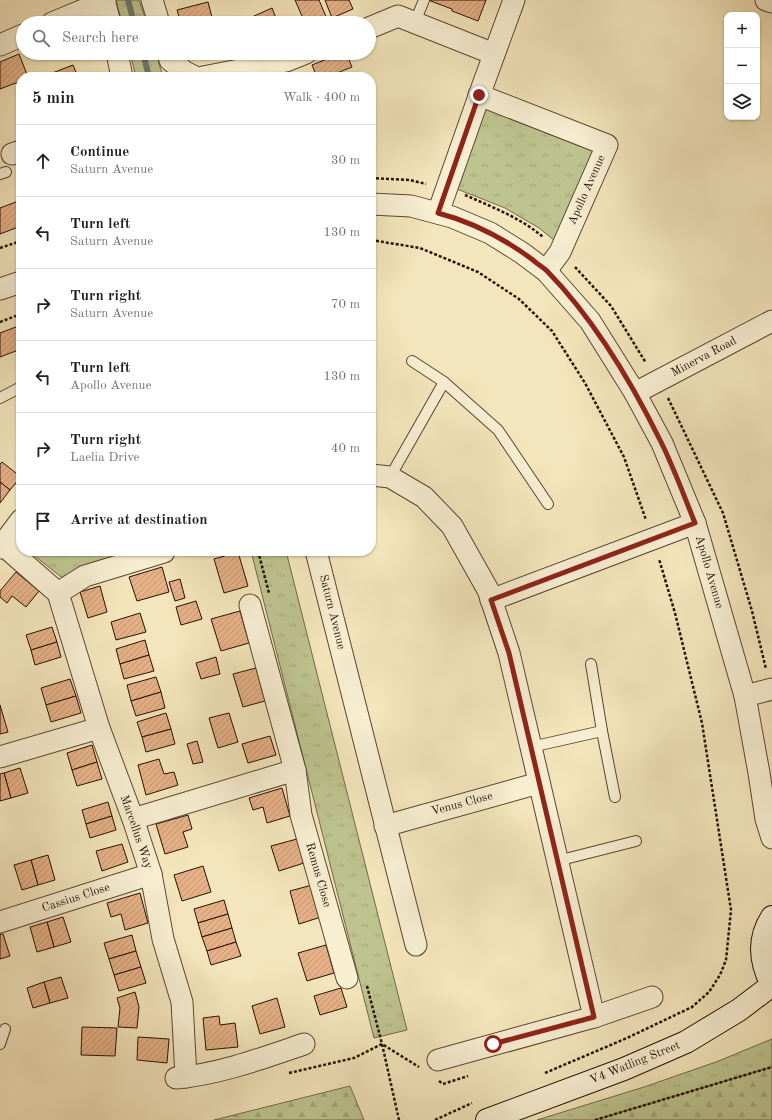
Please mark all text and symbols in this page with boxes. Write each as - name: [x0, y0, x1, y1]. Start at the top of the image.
- map controls: [724, 12, 760, 120]
- button: +: [724, 12, 760, 48]
- search box: [16, 16, 376, 60]
- icon: search: [30, 27, 52, 49]
- text: Search here: [62, 31, 139, 46]
- button: −: [724, 48, 760, 84]
- button: layers: [724, 84, 760, 120]
- route end: [470, 86, 488, 104]
- text: 5 min: [32, 90, 75, 107]
- text: Walk · 400 m: [283, 91, 360, 104]
- text: Continue: [70, 145, 129, 160]
- icon: ahead: [32, 150, 54, 172]
- street label: Apollo Avenue: [566, 153, 608, 227]
- text: 30 m: [331, 154, 360, 167]
- text: Saturn Avenue: [70, 163, 153, 176]
- text: Turn left: [70, 217, 130, 232]
- icon: left: [32, 222, 54, 244]
- text: 130 m: [323, 226, 360, 239]
- text: Saturn Avenue: [70, 235, 153, 248]
- text: Turn right: [70, 289, 141, 304]
- icon: right: [32, 294, 54, 316]
- text: 70 m: [331, 298, 360, 311]
- text: Saturn Avenue: [70, 307, 153, 320]
- street label: Minerva Road: [669, 335, 739, 379]
- text: Turn left: [70, 361, 130, 376]
- icon: left: [32, 366, 54, 388]
- text: 130 m: [323, 370, 360, 383]
- text: Apollo Avenue: [70, 379, 152, 392]
- text: Turn right: [70, 433, 141, 448]
- icon: right: [32, 438, 54, 460]
- text: 40 m: [331, 442, 360, 455]
- text: Laelia Drive: [70, 451, 139, 464]
- icon: arrive: [32, 510, 54, 532]
- text: Arrive at destination: [70, 513, 208, 528]
- street label: Apollo Avenue: [693, 534, 725, 610]
- street label: Saturn Avenue: [317, 573, 347, 651]
- street label: Venus Close: [430, 790, 494, 818]
- street label: Marcellus Way: [118, 794, 154, 871]
- street label: Remus Close: [303, 841, 333, 909]
- street label: Cassius Close: [41, 881, 112, 915]
- route start: [484, 1035, 502, 1053]
- street label: V4 Watling Street: [588, 1039, 682, 1087]

